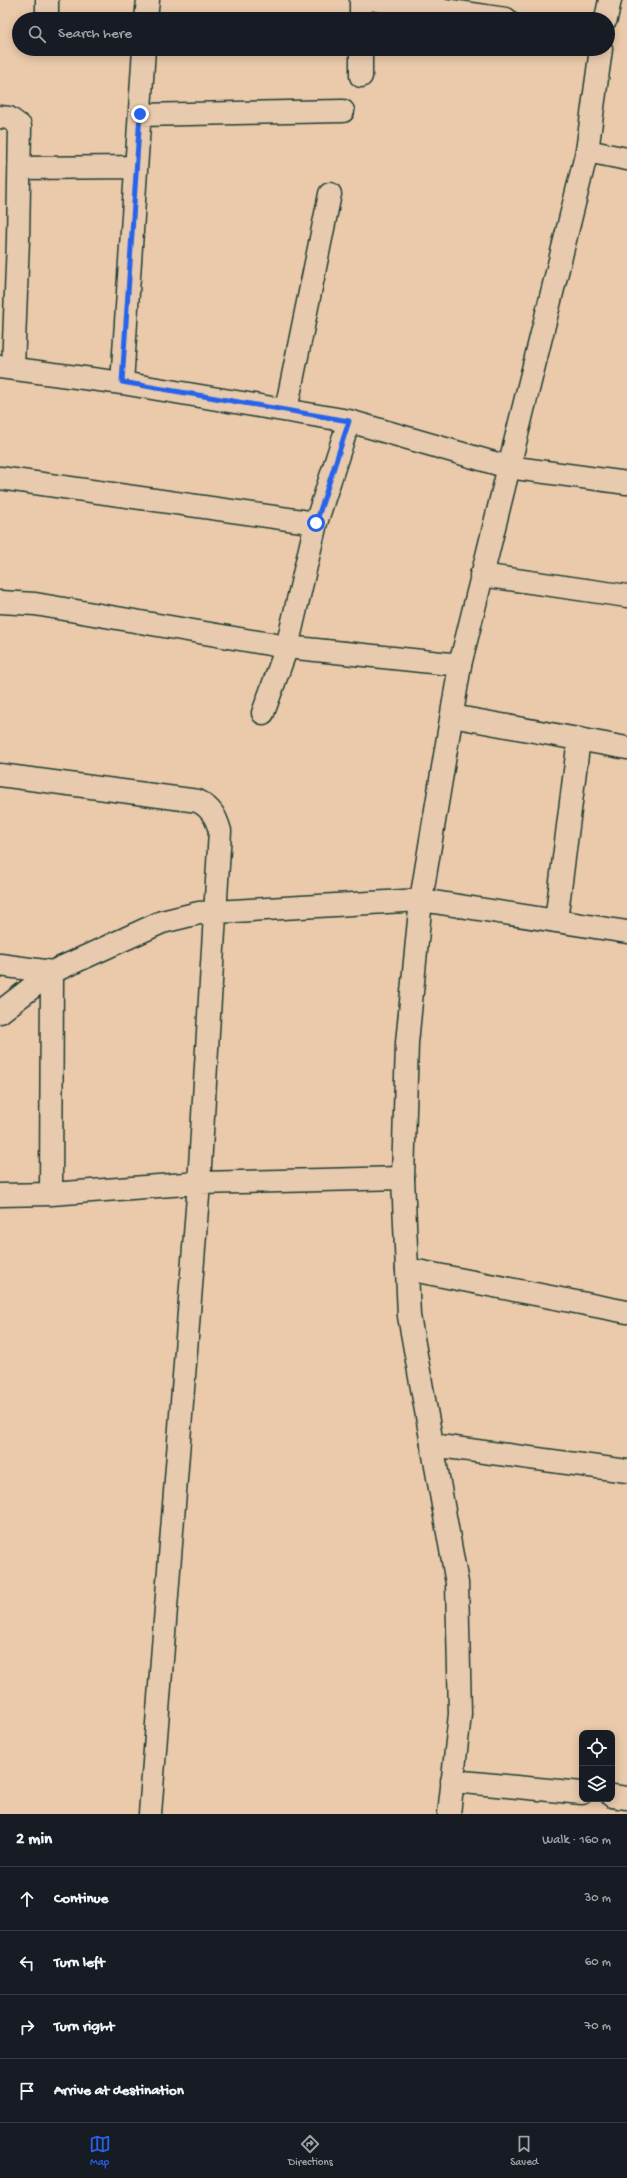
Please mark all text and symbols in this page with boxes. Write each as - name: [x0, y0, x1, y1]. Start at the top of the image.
- search box: [12, 12, 615, 56]
- icon: search: [26, 23, 48, 45]
- text: Search here: [58, 25, 132, 43]
- route end: [131, 105, 149, 123]
- route start: [307, 514, 325, 532]
- map controls: [579, 1730, 615, 1802]
- button: locate: [579, 1730, 615, 1766]
- button: layers: [579, 1766, 615, 1802]
- text: 2 min: [16, 1830, 52, 1850]
- text: Walk · 160 m: [542, 1833, 611, 1848]
- icon: ahead: [16, 1888, 38, 1910]
- text: Continue: [54, 1890, 108, 1908]
- text: 30 m: [585, 1891, 611, 1906]
- icon: left: [16, 1952, 38, 1974]
- text: Turn left: [54, 1954, 105, 1972]
- text: 60 m: [585, 1955, 611, 1970]
- icon: right: [16, 2016, 38, 2038]
- text: Turn right: [54, 2018, 114, 2036]
- text: 70 m: [585, 2019, 611, 2034]
- icon: arrive: [16, 2080, 38, 2102]
- text: Arrive at destination: [54, 2082, 184, 2100]
- tab: Map: [89, 2133, 111, 2169]
- tab: Directions: [288, 2133, 333, 2169]
- tab: Saved: [510, 2133, 538, 2169]

